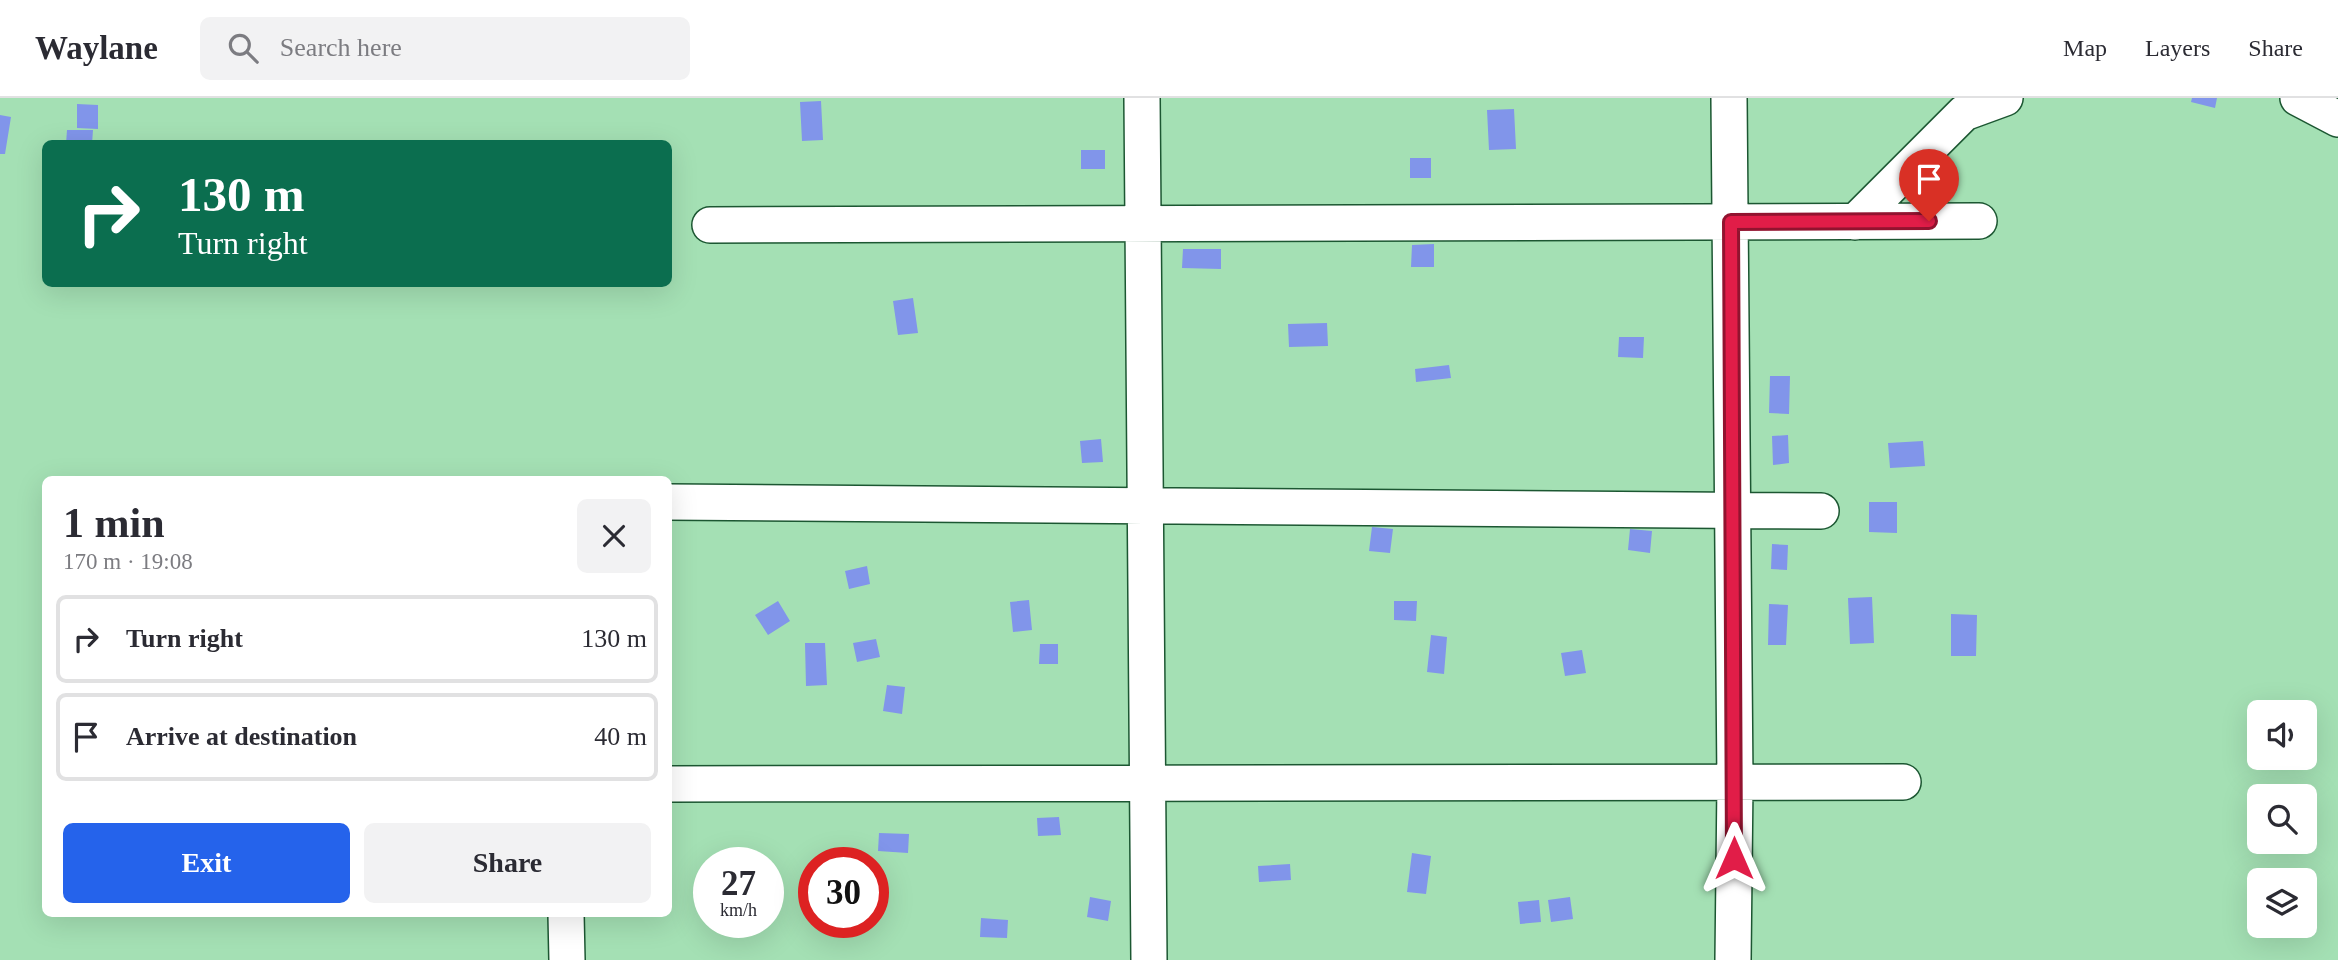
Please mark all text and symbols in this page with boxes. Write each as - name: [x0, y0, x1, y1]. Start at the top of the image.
- search box: [200, 17, 690, 80]
- icon: search: [224, 29, 262, 67]
- text: Waylane: [35, 30, 158, 66]
- text: Search here: [280, 33, 402, 62]
- text: Map: [2063, 35, 2107, 61]
- text: Layers: [2145, 35, 2210, 61]
- text: Share: [2248, 35, 2303, 61]
- pin: [1899, 149, 1959, 221]
- icon: arrive: [1910, 160, 1948, 198]
- text: 130 m: [178, 167, 305, 222]
- icon: right: [63, 168, 154, 259]
- text: Turn right: [178, 225, 308, 261]
- button: close: [577, 499, 651, 573]
- text: 1 min: [63, 500, 165, 546]
- text: 170 m · 19:08: [63, 549, 193, 574]
- icon: right: [67, 620, 105, 658]
- text: Turn right: [126, 624, 243, 653]
- text: 130 m: [581, 624, 647, 653]
- map controls: [2247, 700, 2317, 938]
- button: sound: [2247, 700, 2317, 770]
- icon: arrive: [67, 718, 105, 756]
- text: Arrive at destination: [126, 722, 357, 751]
- text: 40 m: [594, 722, 647, 751]
- button: search: [2247, 784, 2317, 854]
- position arrow: [1697, 821, 1771, 895]
- button: Exit: [63, 823, 350, 903]
- button: Share: [364, 823, 651, 903]
- speed limit sign: 30: [798, 847, 889, 938]
- text: 27: [721, 864, 756, 903]
- button: layers: [2247, 868, 2317, 938]
- text: km/h: [720, 900, 757, 920]

